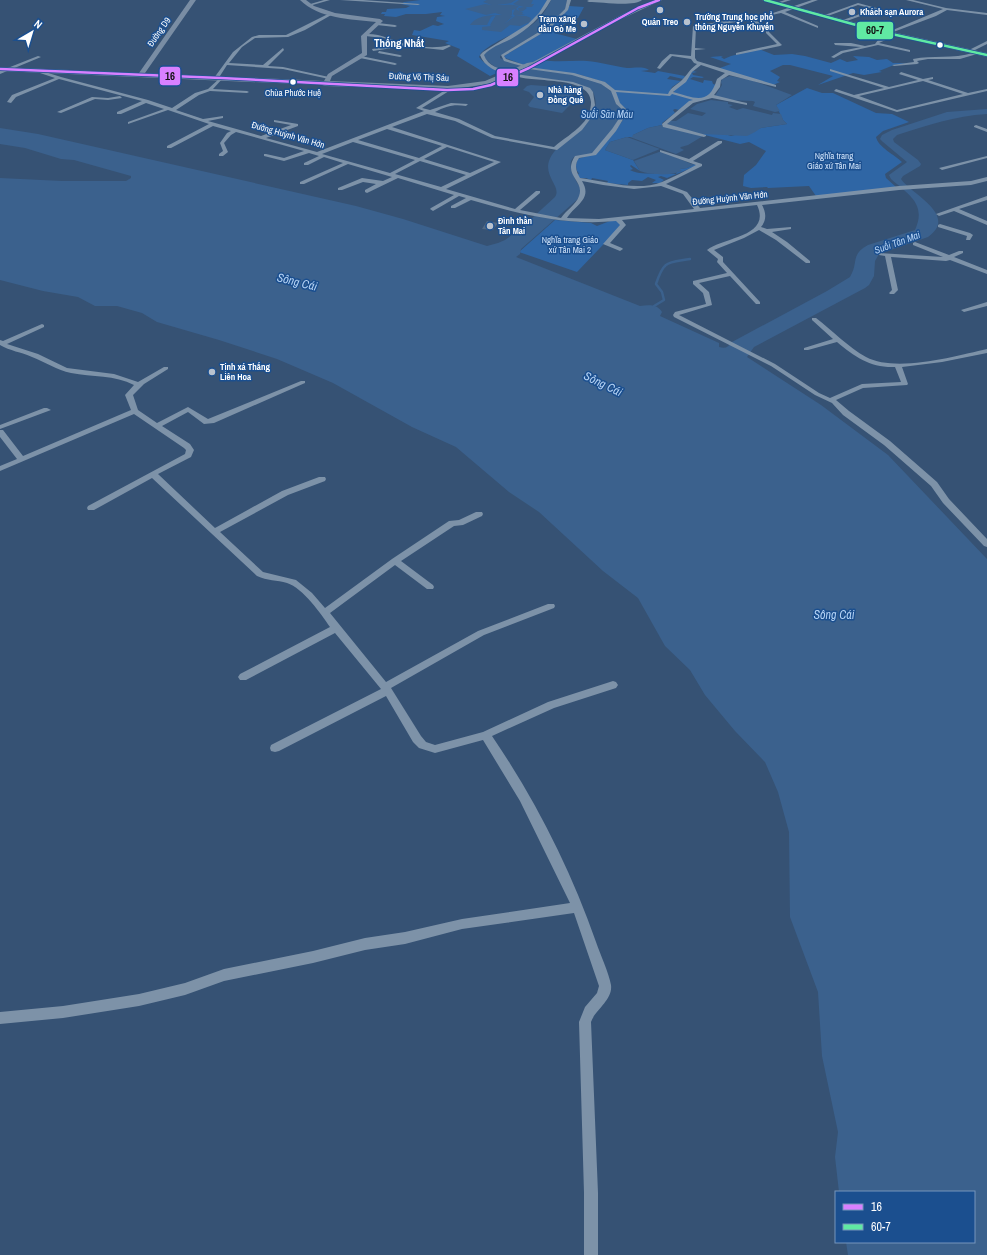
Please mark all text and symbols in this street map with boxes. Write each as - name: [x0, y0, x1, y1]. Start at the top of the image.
- marker: Quán Treo: [655, 5, 665, 15]
- place label: Khách sạn Aurora: [860, 6, 924, 18]
- marker: Khách sạn Aurora: [847, 7, 857, 17]
- place label: Trường Trung học phổ thông Nguyễn Khuyến: [695, 11, 774, 33]
- north arrow: [12, 12, 52, 52]
- place label: Trạm xăng dầu Gò Me: [538, 13, 576, 35]
- street label: Đường D9: [145, 15, 173, 49]
- place label: Quán Treo: [642, 16, 679, 28]
- text: N: [31, 17, 45, 32]
- marker: Trường Trung học phổ thông Nguyễn Khuyến: [682, 17, 692, 27]
- marker: Trạm xăng dầu Gò Me: [579, 19, 589, 29]
- line badge: 60-7: [856, 21, 894, 40]
- text: 60-7: [866, 23, 884, 37]
- district label: Thống Nhất: [374, 36, 424, 50]
- unlabelled marker: [935, 40, 945, 50]
- line badge: 16: [159, 66, 181, 86]
- line badge: 16: [496, 68, 519, 87]
- text: 16: [165, 69, 175, 83]
- street label: Đường Võ Thị Sáu: [389, 70, 449, 84]
- text: 16: [503, 70, 513, 84]
- marker: Chùa Phước Huệ: [288, 77, 298, 87]
- place label: Nhà hàng Đồng Quê: [548, 84, 583, 106]
- place label: Chùa Phước Huệ: [265, 87, 321, 99]
- marker: Nhà hàng Đồng Quê: [535, 90, 545, 100]
- water label: Suối Săn Máu: [581, 108, 633, 121]
- street label: Đường Huỳnh Văn Hớn: [250, 119, 326, 151]
- park label: Nghĩa trang Giáo xứ Tân Mai: [807, 150, 861, 172]
- street label: Đường Huỳnh Văn Hớn: [692, 188, 768, 208]
- place label: Đình thần Tân Mai: [498, 215, 533, 237]
- marker: Đình thần Tân Mai: [485, 221, 495, 231]
- water label: Suối Tân Mai: [872, 228, 923, 257]
- park label: Nghĩa trang Giáo xứ Tân Mai 2: [542, 234, 598, 256]
- water label: Sông Cái: [275, 269, 319, 295]
- place label: Tịnh xá Thắng Liên Hoa: [220, 361, 270, 383]
- marker: Tịnh xá Thắng Liên Hoa: [207, 367, 217, 377]
- water label: Sông Cái: [581, 368, 625, 400]
- water label: Sông Cái: [813, 607, 855, 623]
- legend: [835, 1191, 975, 1243]
- text: 16: [871, 1199, 882, 1215]
- text: 60-7: [871, 1219, 891, 1235]

